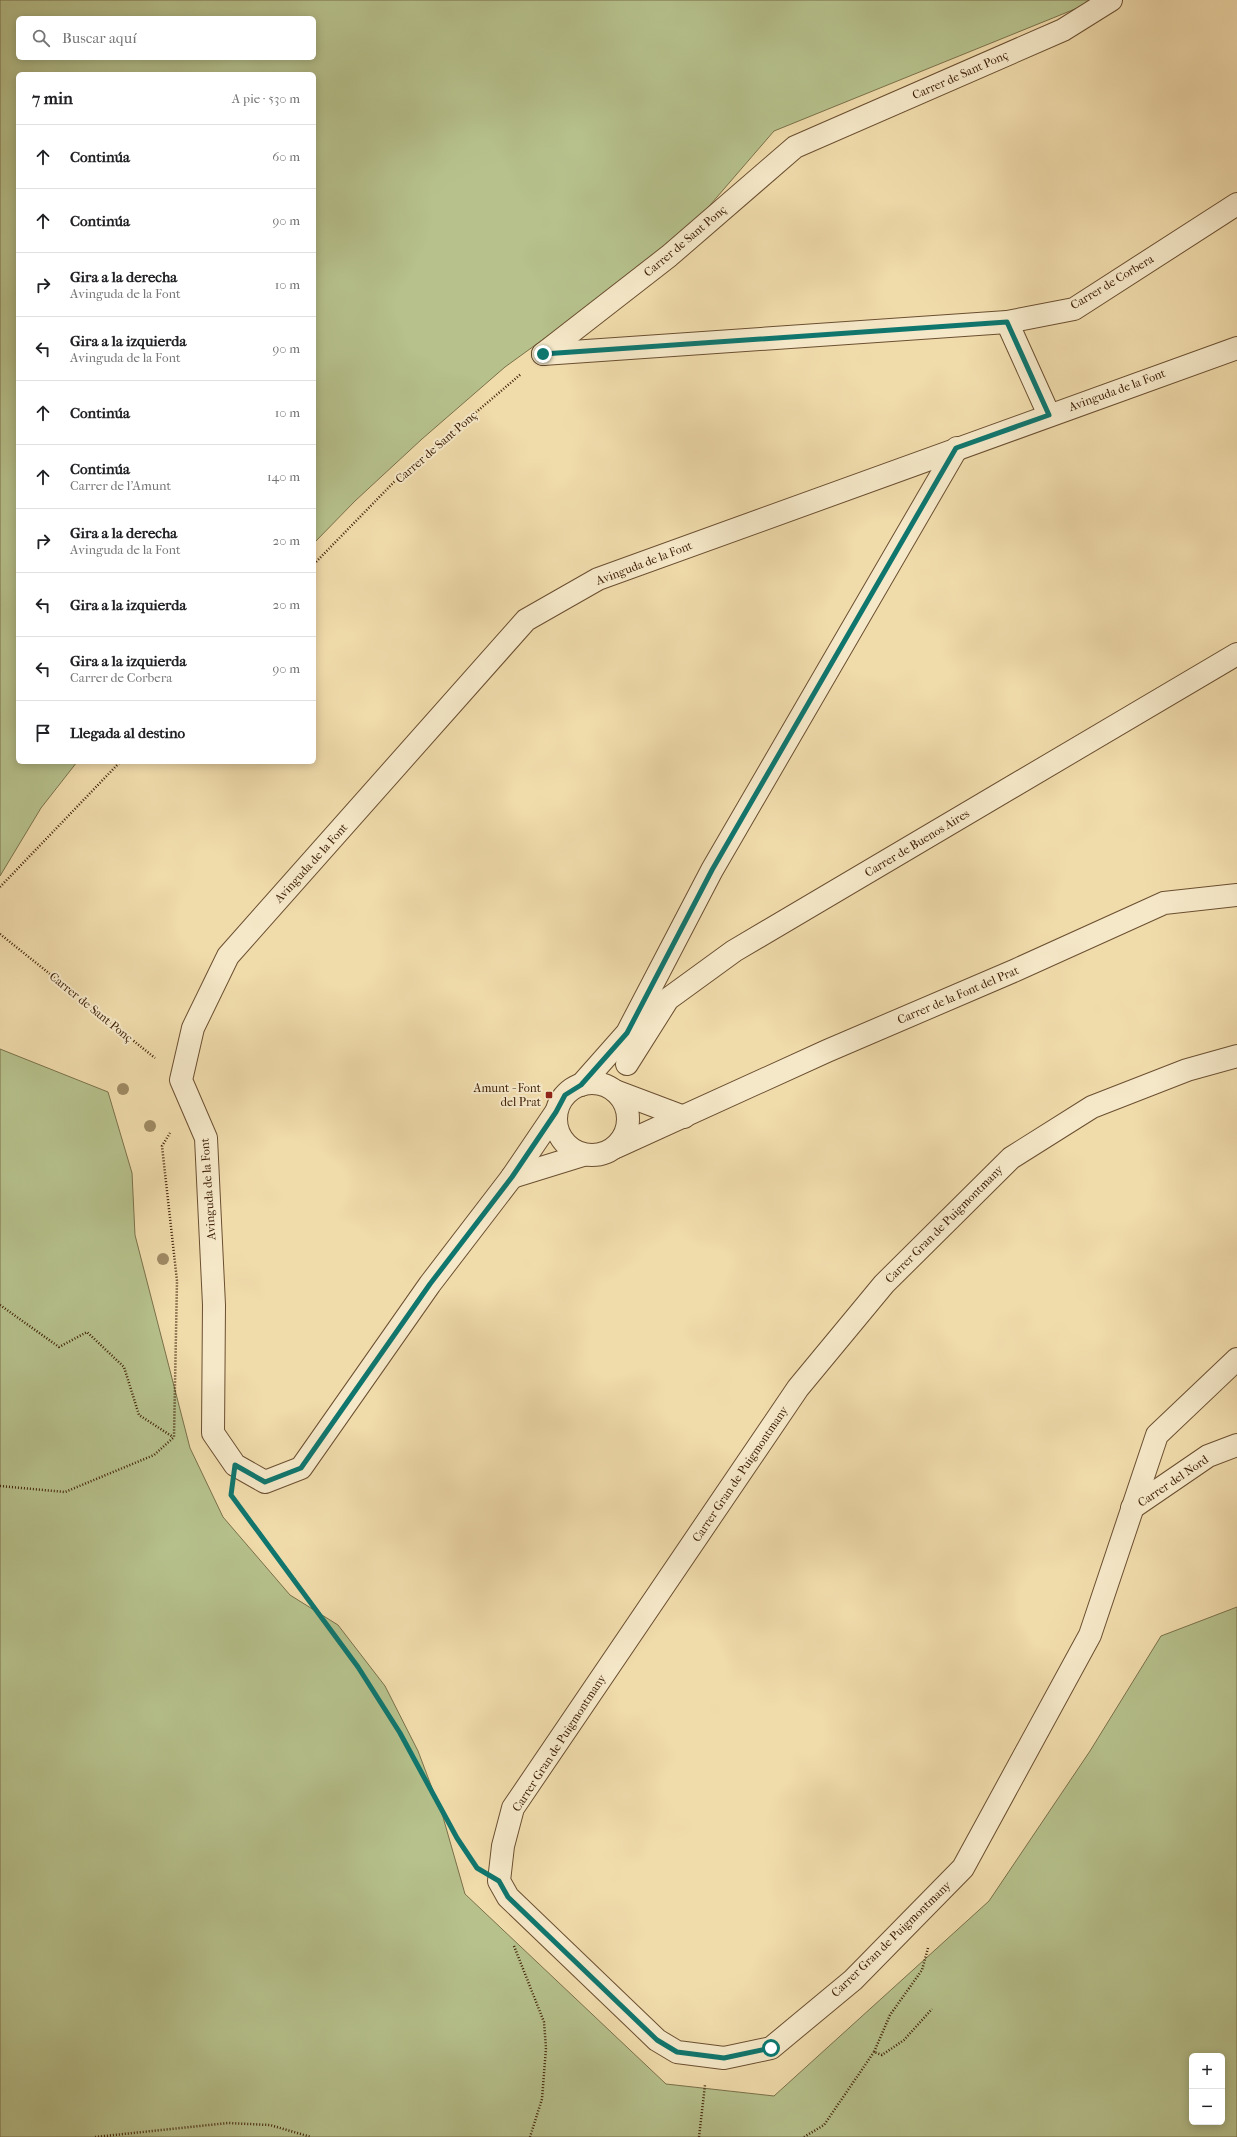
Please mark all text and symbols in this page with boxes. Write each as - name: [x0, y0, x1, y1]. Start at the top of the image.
- search box: [16, 16, 316, 60]
- icon: search: [30, 27, 52, 49]
- text: Buscar aquí: [62, 29, 137, 47]
- street label: Carrer de Sant Ponç: [910, 48, 1010, 103]
- text: 7 min: [32, 88, 73, 108]
- text: A pie · 530 m: [232, 91, 300, 106]
- icon: ahead: [32, 146, 54, 168]
- text: Continúa: [70, 148, 130, 166]
- text: 60 m: [272, 149, 300, 164]
- street label: Carrer de Sant Ponç: [641, 203, 730, 280]
- icon: ahead: [32, 210, 54, 232]
- text: Continúa: [70, 212, 130, 230]
- text: 90 m: [272, 213, 300, 228]
- street label: Carrer de Corbera: [1068, 251, 1156, 312]
- text: Gira a la derecha: [70, 268, 177, 286]
- icon: right: [32, 274, 54, 296]
- text: 10 m: [275, 277, 300, 292]
- text: Avinguda de la Font: [70, 286, 181, 301]
- text: Gira a la izquierda: [70, 332, 186, 350]
- icon: left: [32, 338, 54, 360]
- text: 90 m: [272, 341, 300, 356]
- route end: [534, 345, 552, 363]
- text: Avinguda de la Font: [70, 350, 181, 365]
- street label: Avinguda de la Font: [1066, 366, 1168, 414]
- icon: ahead: [32, 402, 54, 424]
- text: Continúa: [70, 404, 130, 422]
- text: 10 m: [275, 405, 300, 420]
- street label: Carrer de Sant Ponç: [393, 408, 480, 487]
- text: Continúa: [70, 460, 130, 478]
- icon: ahead: [32, 466, 54, 488]
- text: 140 m: [267, 469, 300, 484]
- text: Carrer de l'Amunt: [70, 478, 171, 493]
- text: Gira a la derecha: [70, 524, 177, 542]
- icon: right: [32, 530, 54, 552]
- text: 20 m: [273, 533, 300, 548]
- street label: Avinguda de la Font: [593, 538, 695, 588]
- text: Avinguda de la Font: [70, 542, 181, 557]
- icon: left: [32, 594, 54, 616]
- text: Gira a la izquierda: [70, 596, 186, 614]
- text: 20 m: [273, 597, 300, 612]
- text: Gira a la izquierda: [70, 652, 186, 670]
- icon: left: [32, 658, 54, 680]
- text: 90 m: [272, 661, 300, 676]
- text: Carrer de Corbera: [70, 670, 172, 685]
- icon: arrive: [32, 722, 54, 744]
- text: Llegada al destino: [70, 724, 185, 742]
- street label: Carrer de Buenos Aires: [862, 806, 972, 880]
- street label: Avinguda de la Font: [271, 820, 351, 906]
- street label: Carrer de la Font del Prat: [895, 963, 1021, 1027]
- street label: Carrer de Sant Ponç: [46, 969, 135, 1046]
- place label: Amunt - Font del Prat: [473, 1081, 542, 1109]
- marker: Amunt - Font del Prat: [544, 1090, 554, 1100]
- street label: Avinguda de la Font: [197, 1137, 219, 1241]
- street label: Carrer Gran de Puigmontmany: [882, 1162, 1006, 1286]
- street label: Carrer Gran de Puigmontmany: [689, 1403, 791, 1545]
- street label: Carrer del Nord: [1135, 1452, 1211, 1510]
- street label: Carrer Gran de Puigmontmany: [509, 1671, 609, 1814]
- street label: Carrer Gran de Puigmontmany: [828, 1878, 954, 2000]
- route start: [762, 2039, 780, 2057]
- map controls: [1189, 2053, 1225, 2125]
- button: +: [1189, 2053, 1225, 2089]
- button: −: [1189, 2089, 1225, 2125]

